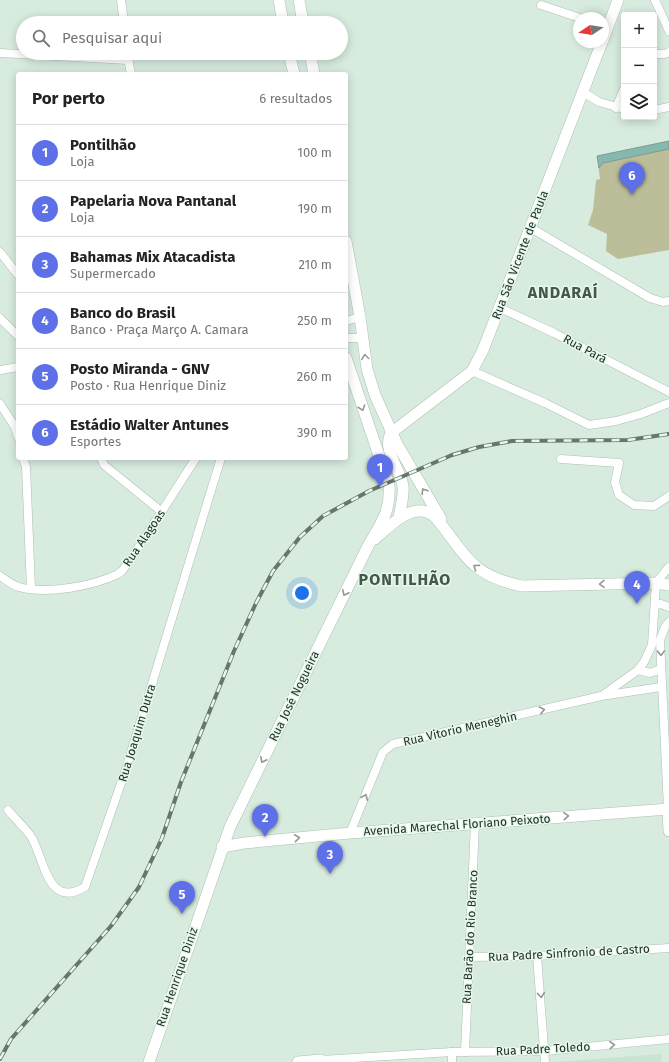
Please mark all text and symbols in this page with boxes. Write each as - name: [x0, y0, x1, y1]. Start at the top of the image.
- north arrow: [573, 12, 609, 48]
- map controls: [621, 12, 657, 120]
- button: +: [621, 12, 657, 48]
- search box: [16, 16, 348, 60]
- icon: search: [30, 27, 52, 49]
- text: Pesquisar aqui: [62, 29, 162, 47]
- button: −: [621, 48, 657, 84]
- button: layers: [621, 84, 657, 120]
- text: Por perto: [32, 88, 105, 109]
- text: 6 resultados: [259, 91, 332, 106]
- text: Pontilhão: [70, 136, 136, 154]
- text: 1: [42, 145, 48, 160]
- text: 100 m: [297, 145, 332, 160]
- text: Loja: [70, 154, 94, 169]
- pin: 6: [619, 162, 645, 195]
- street label: Rua São Vicente de Paula: [489, 189, 551, 321]
- text: Papelaria Nova Pantanal: [70, 192, 236, 210]
- text: 2: [42, 201, 48, 216]
- text: 190 m: [298, 201, 332, 216]
- text: Loja: [70, 210, 94, 225]
- text: Bahamas Mix Atacadista: [70, 248, 235, 266]
- text: 3: [42, 257, 48, 272]
- text: 210 m: [298, 257, 332, 272]
- text: Supermercado: [70, 266, 156, 281]
- district label: ANDARAÍ: [527, 282, 598, 302]
- text: Banco do Brasil: [70, 304, 175, 322]
- text: 4: [41, 313, 49, 328]
- text: 250 m: [297, 313, 332, 328]
- text: Banco · Praça Março A. Camara: [70, 322, 249, 337]
- street label: Rua Pará: [561, 332, 609, 366]
- one-way arrow: [361, 354, 370, 360]
- text: Posto Miranda - GNV: [70, 360, 209, 378]
- text: 5: [42, 369, 48, 384]
- text: 260 m: [297, 369, 332, 384]
- text: Posto · Rua Henrique Diniz: [70, 378, 226, 393]
- one-way arrow: [358, 404, 366, 411]
- text: Estádio Walter Antunes: [70, 416, 229, 434]
- text: 6: [41, 425, 49, 440]
- text: 390 m: [297, 425, 332, 440]
- text: Esportes: [70, 434, 121, 449]
- pin: 1: [367, 454, 393, 487]
- one-way arrow: [422, 488, 429, 495]
- street label: Rua Alagoas: [120, 507, 168, 569]
- one-way arrow: [474, 565, 481, 572]
- district label: PONTILHÃO: [359, 570, 451, 589]
- pin: 4: [624, 571, 650, 604]
- one-way arrow: [599, 580, 605, 588]
- your location: [292, 583, 312, 603]
- one-way arrow: [342, 589, 350, 596]
- street label: Rua José Nogueira: [266, 648, 322, 744]
- one-way arrow: [656, 650, 665, 656]
- street label: Rua Joaquim Dutra: [115, 682, 159, 784]
- one-way arrow: [539, 706, 545, 714]
- street label: Rua Vitorio Meneghin: [402, 709, 518, 749]
- one-way arrow: [260, 756, 268, 763]
- one-way arrow: [360, 793, 368, 801]
- pin: 2: [252, 804, 278, 837]
- street label: Avenida Marechal Floriano Peixoto: [363, 811, 551, 839]
- one-way arrow: [563, 812, 569, 821]
- one-way arrow: [294, 834, 300, 843]
- pin: 3: [317, 841, 343, 874]
- street label: Rua Barão do Rio Branco: [459, 869, 481, 1005]
- pin: 5: [169, 881, 195, 914]
- street label: Rua Henrique Diniz: [153, 925, 201, 1029]
- street label: Rua Padre Sinfronio de Castro: [488, 942, 650, 964]
- one-way arrow: [536, 992, 545, 998]
- street label: Rua Padre Toledo: [495, 1040, 591, 1058]
- one-way arrow: [609, 1040, 615, 1049]

